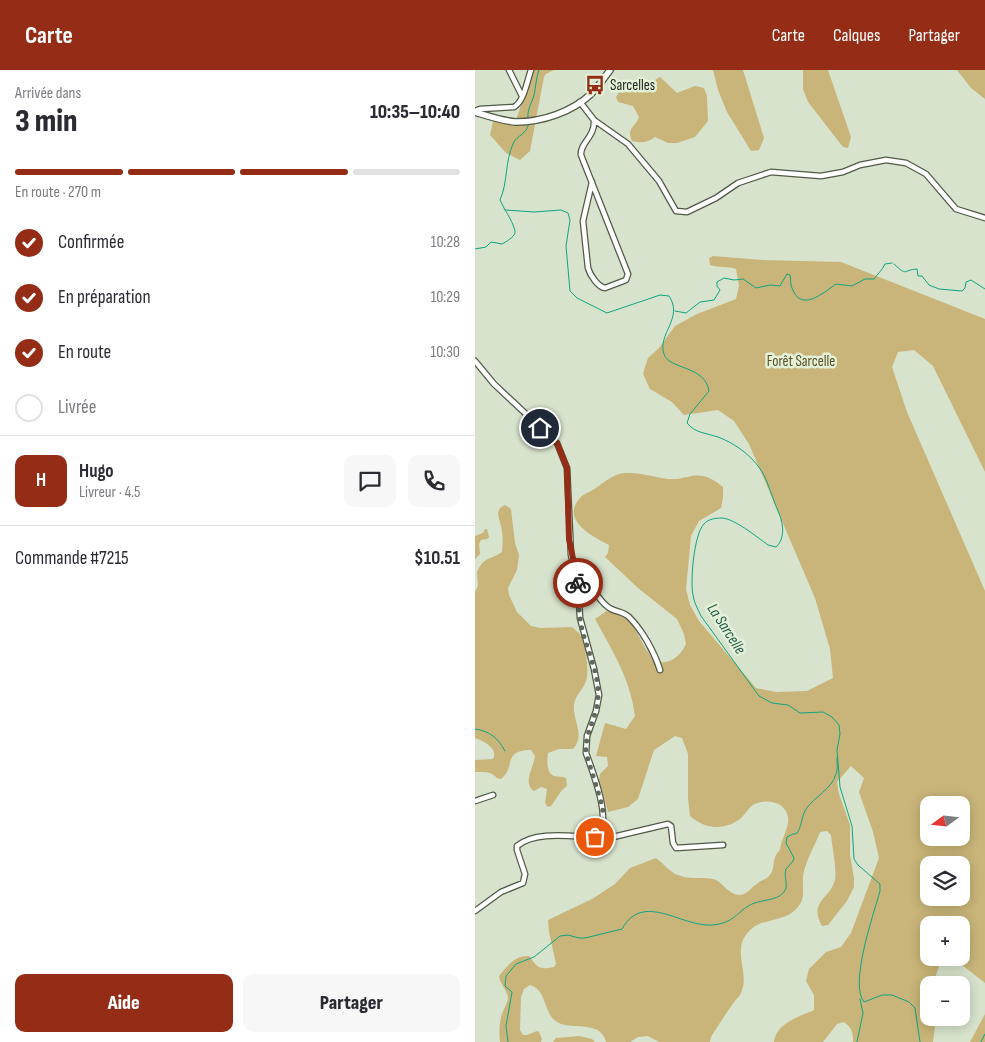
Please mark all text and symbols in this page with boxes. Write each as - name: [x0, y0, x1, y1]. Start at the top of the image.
- text: Carte: [25, 21, 73, 50]
- text: Carte: [772, 25, 805, 46]
- text: Calques: [833, 25, 880, 46]
- text: Partager: [908, 25, 960, 46]
- bus stop icon: Sarcelles: [584, 74, 606, 96]
- place label: Sarcelles: [610, 76, 655, 95]
- text: Arrivée dans: [15, 84, 81, 103]
- text: 10:35–10:40: [370, 101, 460, 124]
- text: 3 min: [15, 102, 77, 141]
- text: En route · 270 m: [15, 183, 101, 202]
- icon: check: [15, 229, 43, 257]
- text: Confirmée: [58, 231, 124, 254]
- text: 10:28: [431, 233, 460, 252]
- icon: check: [15, 284, 43, 312]
- text: En préparation: [58, 286, 151, 309]
- text: 10:29: [431, 288, 460, 307]
- icon: check: [15, 339, 43, 367]
- text: En route: [58, 341, 111, 364]
- text: 10:30: [431, 343, 460, 362]
- park label: Forêt Sarcelle: [767, 352, 835, 371]
- text: Livrée: [58, 396, 96, 419]
- pin: [519, 407, 561, 449]
- icon: home: [526, 414, 554, 442]
- button: chat: [344, 455, 396, 507]
- button: phone: [408, 455, 460, 507]
- text: Hugo: [79, 460, 114, 483]
- text: H: [36, 469, 46, 492]
- text: Livreur · 4.5: [79, 483, 140, 502]
- text: Commande #7215: [15, 547, 129, 570]
- text: $10.51: [414, 547, 460, 570]
- courier: [553, 558, 603, 608]
- icon: bike: [564, 569, 592, 597]
- water label: La Sarcelle: [703, 600, 749, 658]
- north arrow: [920, 796, 970, 846]
- map controls: [920, 796, 970, 1026]
- pin: [574, 816, 616, 858]
- icon: bag: [581, 823, 609, 851]
- button: layers: [920, 856, 970, 906]
- button: +: [920, 916, 970, 966]
- button: Aide: [15, 974, 233, 1032]
- button: Partager: [243, 974, 460, 1032]
- button: −: [920, 976, 970, 1026]

